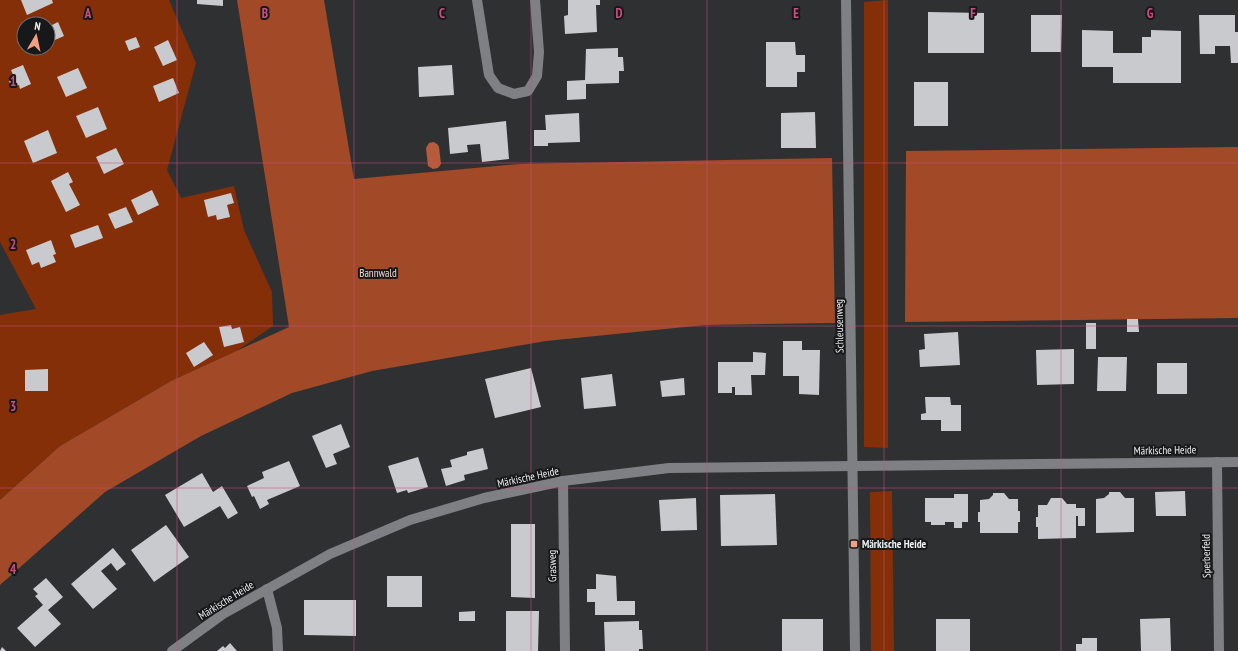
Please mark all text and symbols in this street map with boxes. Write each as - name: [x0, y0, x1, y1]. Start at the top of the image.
- text: A: [84, 5, 92, 22]
- text: B: [262, 5, 268, 22]
- text: C: [439, 5, 445, 22]
- text: D: [616, 5, 623, 22]
- text: E: [793, 5, 799, 22]
- text: F: [970, 5, 976, 22]
- text: G: [1147, 5, 1154, 22]
- north arrow: [16, 16, 56, 56]
- text: N: [34, 19, 42, 34]
- text: 1: [10, 73, 16, 90]
- text: 2: [10, 236, 16, 253]
- park label: Bannwald: [359, 266, 397, 280]
- street label: Schleusenweg: [832, 299, 846, 353]
- text: 3: [10, 398, 16, 415]
- street label: Märkische Heide: [1134, 442, 1197, 458]
- street label: Märkische Heide: [496, 464, 560, 490]
- street label: Sperberfeld: [1199, 534, 1213, 578]
- place label: Märkische Heide: [862, 537, 927, 551]
- marker: Märkische Heide: [849, 539, 859, 549]
- street label: Grasweg: [545, 550, 559, 582]
- text: 4: [10, 561, 17, 578]
- street label: Märkische Heide: [196, 577, 257, 623]

